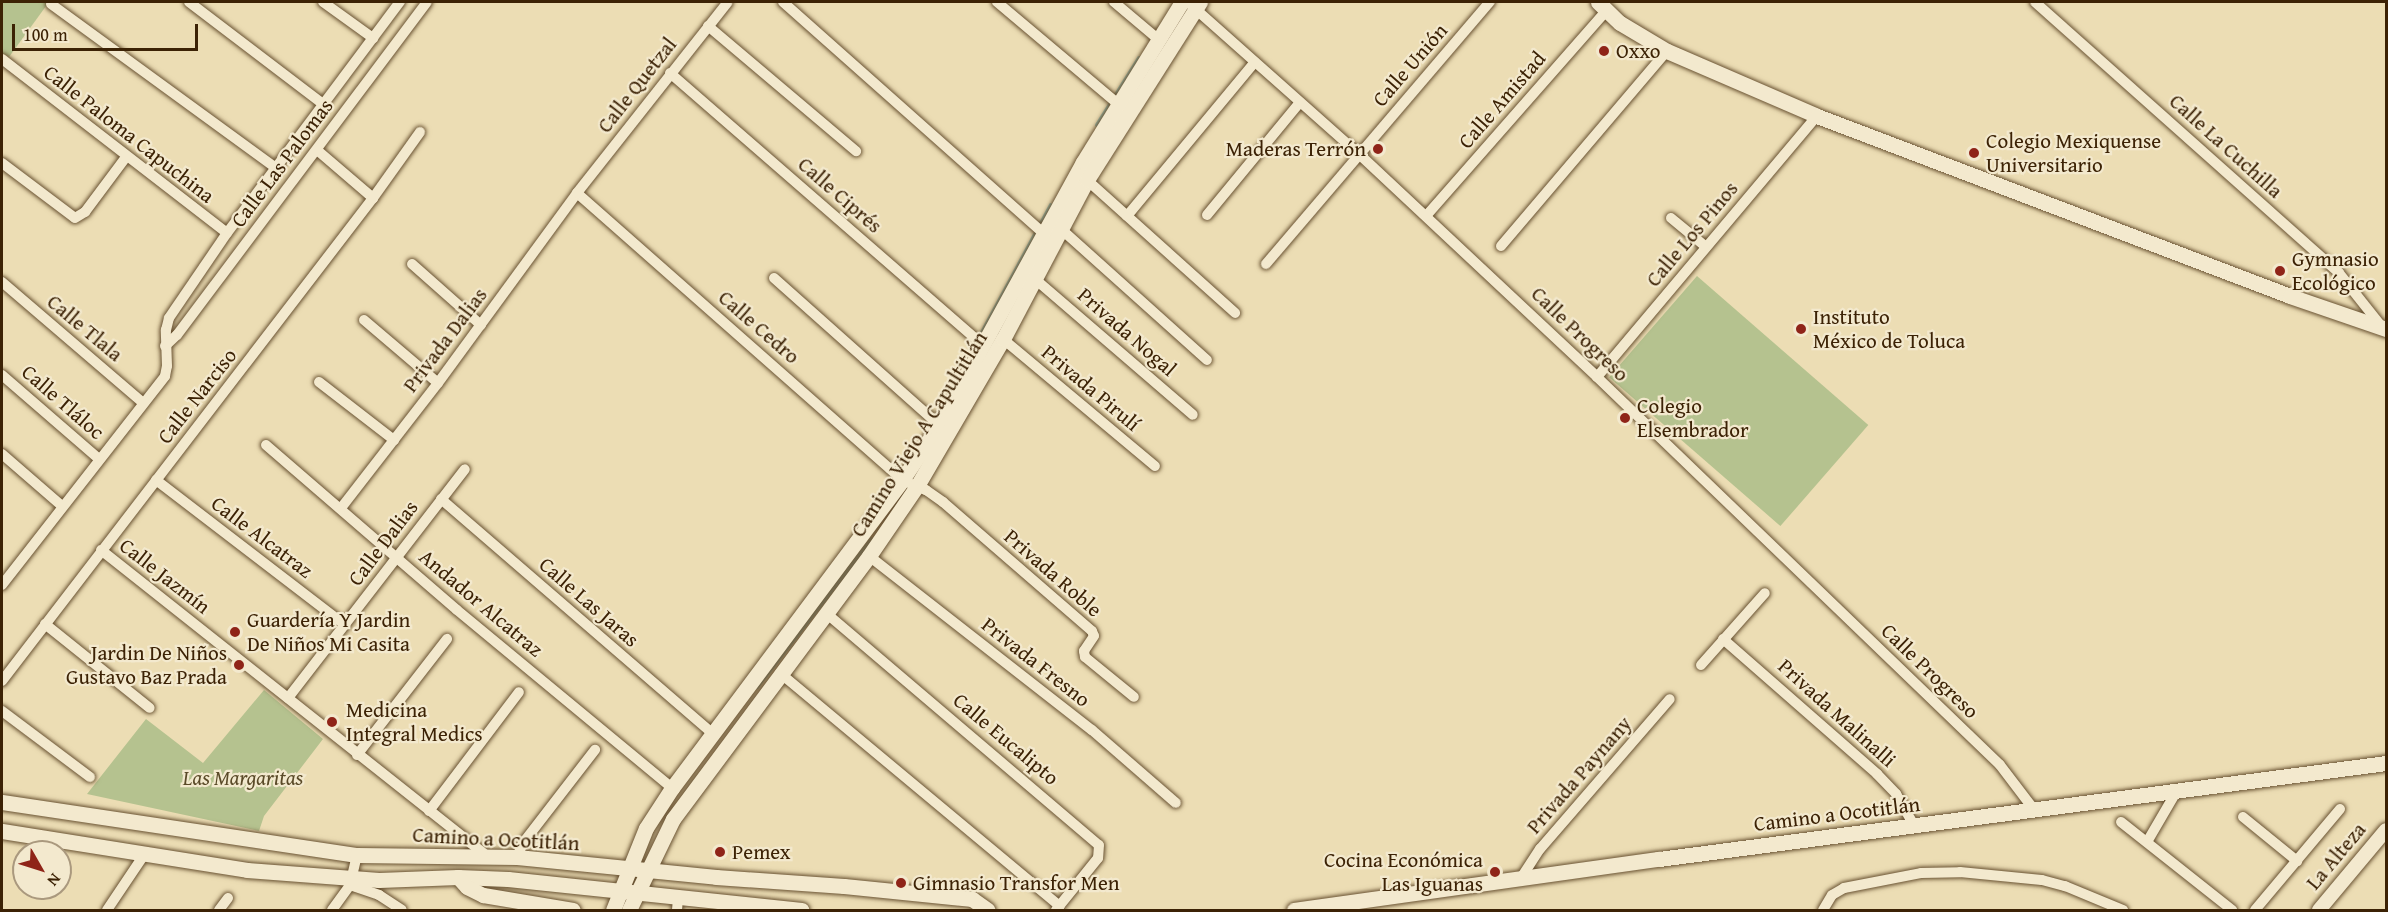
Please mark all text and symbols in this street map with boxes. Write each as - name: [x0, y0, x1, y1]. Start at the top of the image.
- scale bar: [15, 12, 201, 50]
- street label: Calle Unión: [1367, 18, 1453, 112]
- text: 100 m: [23, 21, 68, 48]
- street label: Calle Quetzal: [592, 32, 682, 138]
- place label: Oxxo: [1616, 38, 1660, 64]
- marker: Oxxo: [1597, 44, 1611, 58]
- street label: Calle Amistad: [1453, 46, 1551, 154]
- street label: Calle Paloma Capuchina: [39, 60, 219, 208]
- street label: Calle La Cuchilla: [2164, 89, 2288, 203]
- street label: Calle Las Palomas: [226, 94, 338, 232]
- place label: Colegio Mexiquense Universitario: [1986, 128, 2161, 178]
- place label: Maderas Terrón: [1226, 136, 1366, 162]
- marker: Maderas Terrón: [1371, 142, 1385, 156]
- marker: Colegio Mexiquense Universitario: [1967, 146, 1981, 160]
- street label: Calle Ciprés: [793, 152, 887, 238]
- street label: Calle Los Pinos: [1641, 176, 1743, 292]
- place label: Gymnasio Ecológico: [2292, 246, 2379, 296]
- marker: Gymnasio Ecológico: [2273, 264, 2287, 278]
- street label: Calle Progreso: [1526, 281, 1634, 387]
- street label: Privada Nogal: [1073, 282, 1181, 382]
- street label: Privada Dalias: [398, 283, 492, 397]
- street label: Calle Cedro: [713, 285, 805, 369]
- street label: Calle Tlala: [42, 289, 128, 367]
- place label: Instituto México de Toluca: [1813, 304, 1965, 354]
- marker: Instituto México de Toluca: [1794, 322, 1808, 336]
- street label: Camino Viejo A Capultitlán: [845, 327, 993, 541]
- street label: Privada Pirulí: [1037, 340, 1145, 436]
- street label: Calle Narciso: [152, 343, 242, 449]
- street label: Calle Tláloc: [17, 359, 109, 445]
- place label: Colegio Elsembrador: [1637, 393, 1749, 443]
- marker: Colegio Elsembrador: [1618, 411, 1632, 425]
- street label: Calle Alcatraz: [206, 491, 318, 583]
- street label: Calle Dalias: [343, 495, 423, 591]
- street label: Privada Roble: [999, 524, 1107, 622]
- street label: Calle Jazmín: [115, 533, 215, 619]
- street label: Andador Alcatraz: [414, 544, 548, 662]
- street label: Calle Las Jaras: [534, 552, 644, 652]
- place label: Guardería Y Jardin De Niños Mi Casita: [247, 607, 410, 657]
- street label: Privada Fresno: [977, 612, 1095, 712]
- street label: Calle Progreso: [1876, 618, 1984, 724]
- marker: Guardería Y Jardin De Niños Mi Casita: [228, 625, 242, 639]
- place label: Jardin De Niños Gustavo Baz Prada: [66, 640, 227, 690]
- street label: Privada Malinalli: [1773, 653, 1901, 773]
- marker: Jardin De Niños Gustavo Baz Prada: [232, 658, 246, 672]
- street label: Calle Eucalipto: [948, 688, 1064, 790]
- place label: Medicina Integral Medics: [346, 697, 483, 747]
- street label: Privada Paynany: [1521, 711, 1637, 839]
- marker: Medicina Integral Medics: [323, 713, 341, 731]
- park label: Las Margaritas: [183, 765, 303, 791]
- street label: Camino a Ocotitlán: [1752, 791, 1922, 837]
- street label: La Alteza: [2301, 817, 2371, 895]
- street label: Camino a Ocotitlán: [412, 822, 580, 856]
- place label: Pemex: [732, 839, 791, 865]
- north arrow: [12, 840, 72, 900]
- marker: Pemex: [713, 845, 727, 859]
- place label: Cocina Económica Las Iguanas: [1324, 847, 1483, 897]
- marker: Cocina Económica Las Iguanas: [1488, 865, 1502, 879]
- text: N: [42, 868, 67, 892]
- place label: Gimnasio Transfor Men: [913, 870, 1120, 896]
- marker: Gimnasio Transfor Men: [894, 876, 908, 890]

